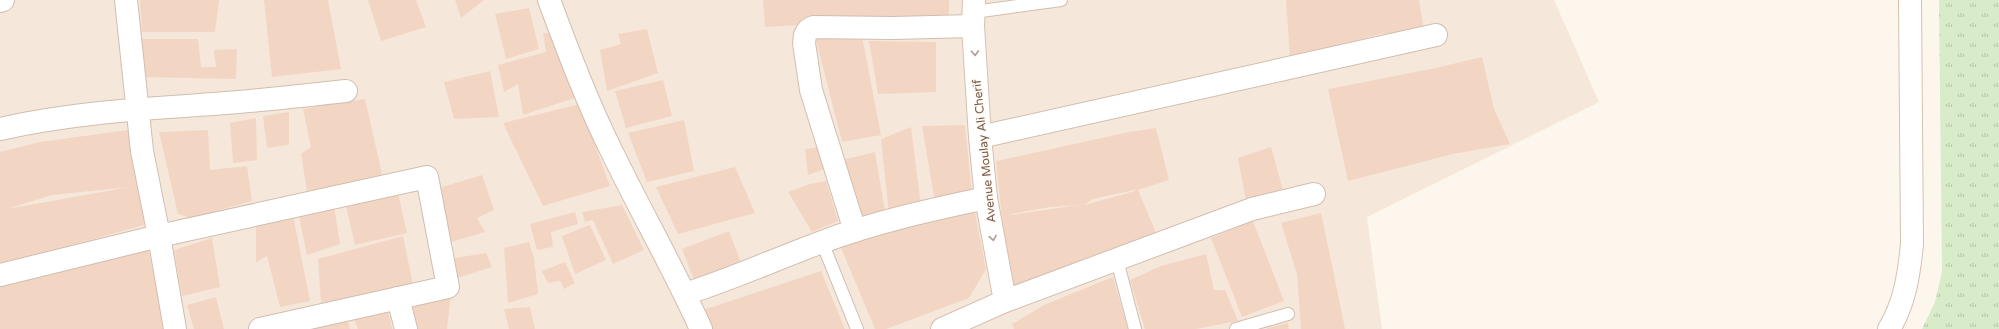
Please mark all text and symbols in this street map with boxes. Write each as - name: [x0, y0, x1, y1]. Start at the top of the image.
- one-way arrow: [970, 50, 979, 56]
- street label: Avenue Moulay Ali Cherif: [969, 78, 998, 223]
- one-way arrow: [988, 235, 997, 241]

